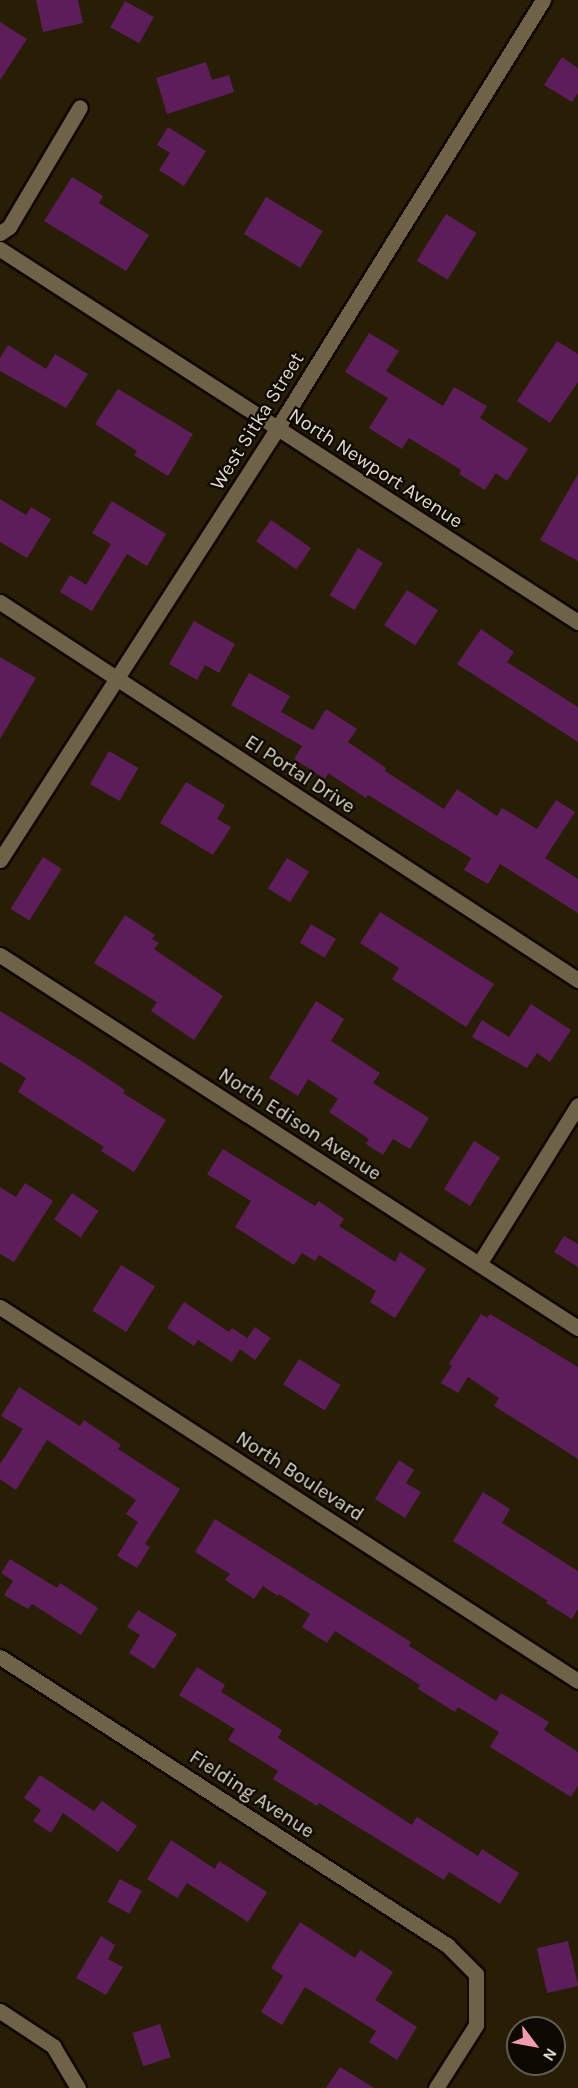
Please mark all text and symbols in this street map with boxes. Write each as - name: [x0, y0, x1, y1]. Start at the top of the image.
- street label: West Sitka Street: [205, 348, 309, 494]
- street label: North Newport Avenue: [285, 403, 467, 533]
- street label: El Portal Drive: [240, 730, 360, 818]
- street label: North Edison Avenue: [214, 1062, 386, 1186]
- street label: North Boulevard: [232, 1426, 368, 1526]
- street label: Fielding Avenue: [185, 1745, 319, 1843]
- north arrow: [506, 2016, 566, 2076]
- text: N: [539, 2045, 561, 2065]

